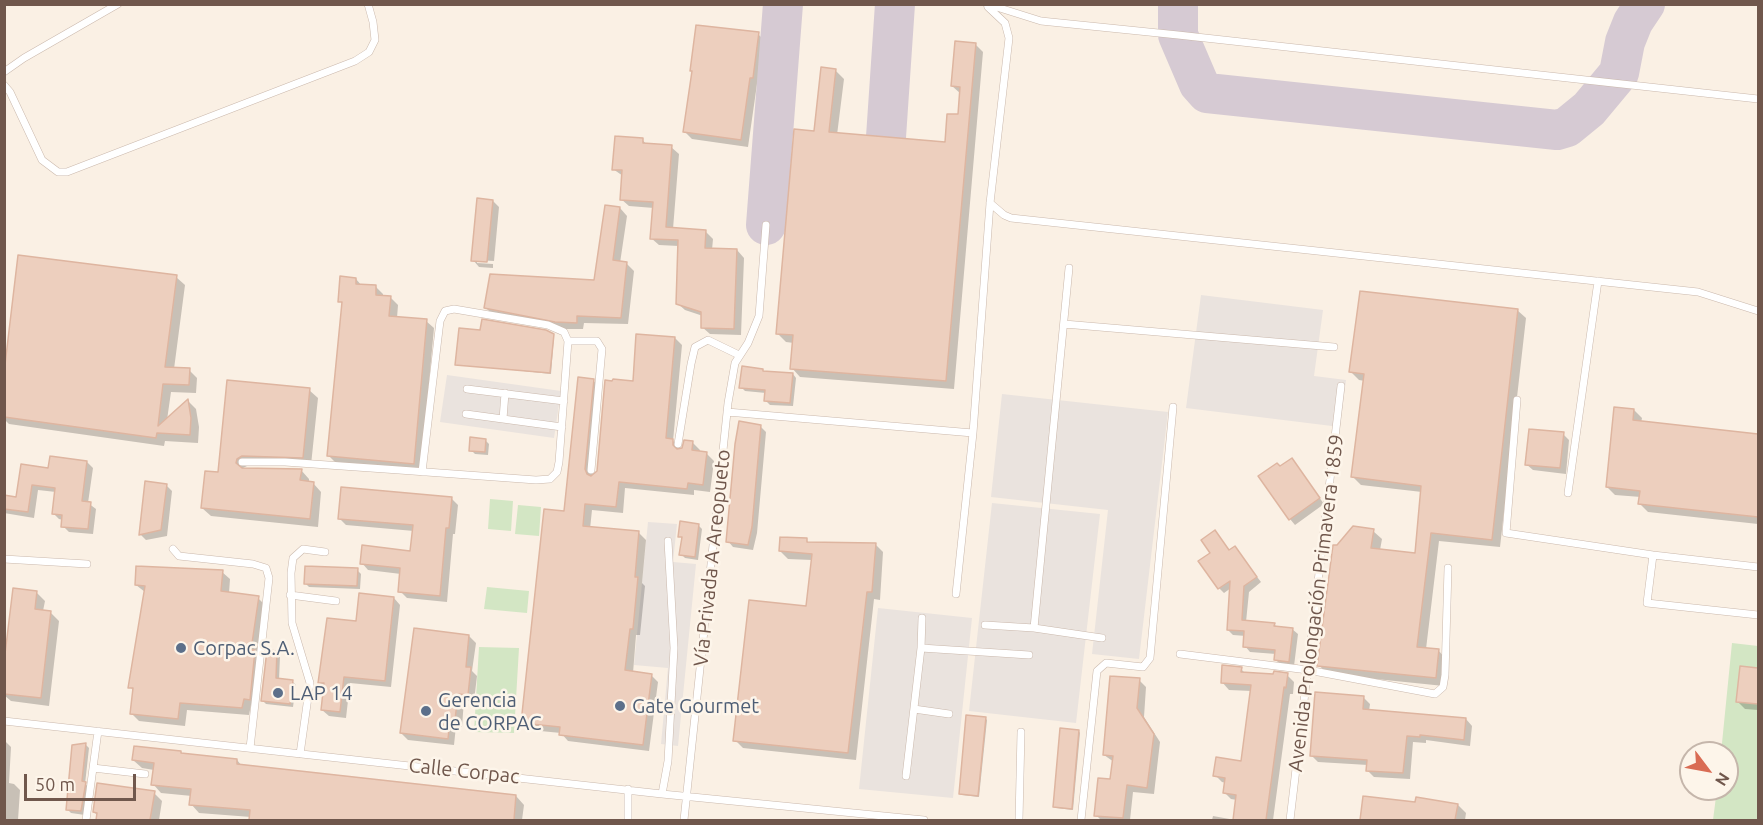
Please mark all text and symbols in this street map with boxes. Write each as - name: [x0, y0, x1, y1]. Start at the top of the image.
- street label: Avenida Prolongación Primavera 1859: [1283, 433, 1349, 773]
- street label: Vía Privada A Areopueto: [689, 448, 735, 668]
- place label: Corpac S.A.: [193, 636, 295, 660]
- marker: Corpac S.A.: [174, 641, 188, 655]
- place label: LAP 14: [290, 681, 353, 705]
- marker: LAP 14: [271, 686, 285, 700]
- place label: Gerencia de CORPAC: [438, 688, 542, 735]
- place label: Gate Gourmet: [632, 694, 759, 718]
- marker: Gate Gourmet: [613, 699, 627, 713]
- marker: Gerencia de CORPAC: [419, 704, 433, 718]
- north arrow: [1679, 741, 1739, 801]
- street label: Calle Corpac: [407, 753, 521, 789]
- scale bar: [27, 762, 140, 800]
- text: N: [1712, 770, 1733, 789]
- text: 50 m: [35, 774, 75, 794]

